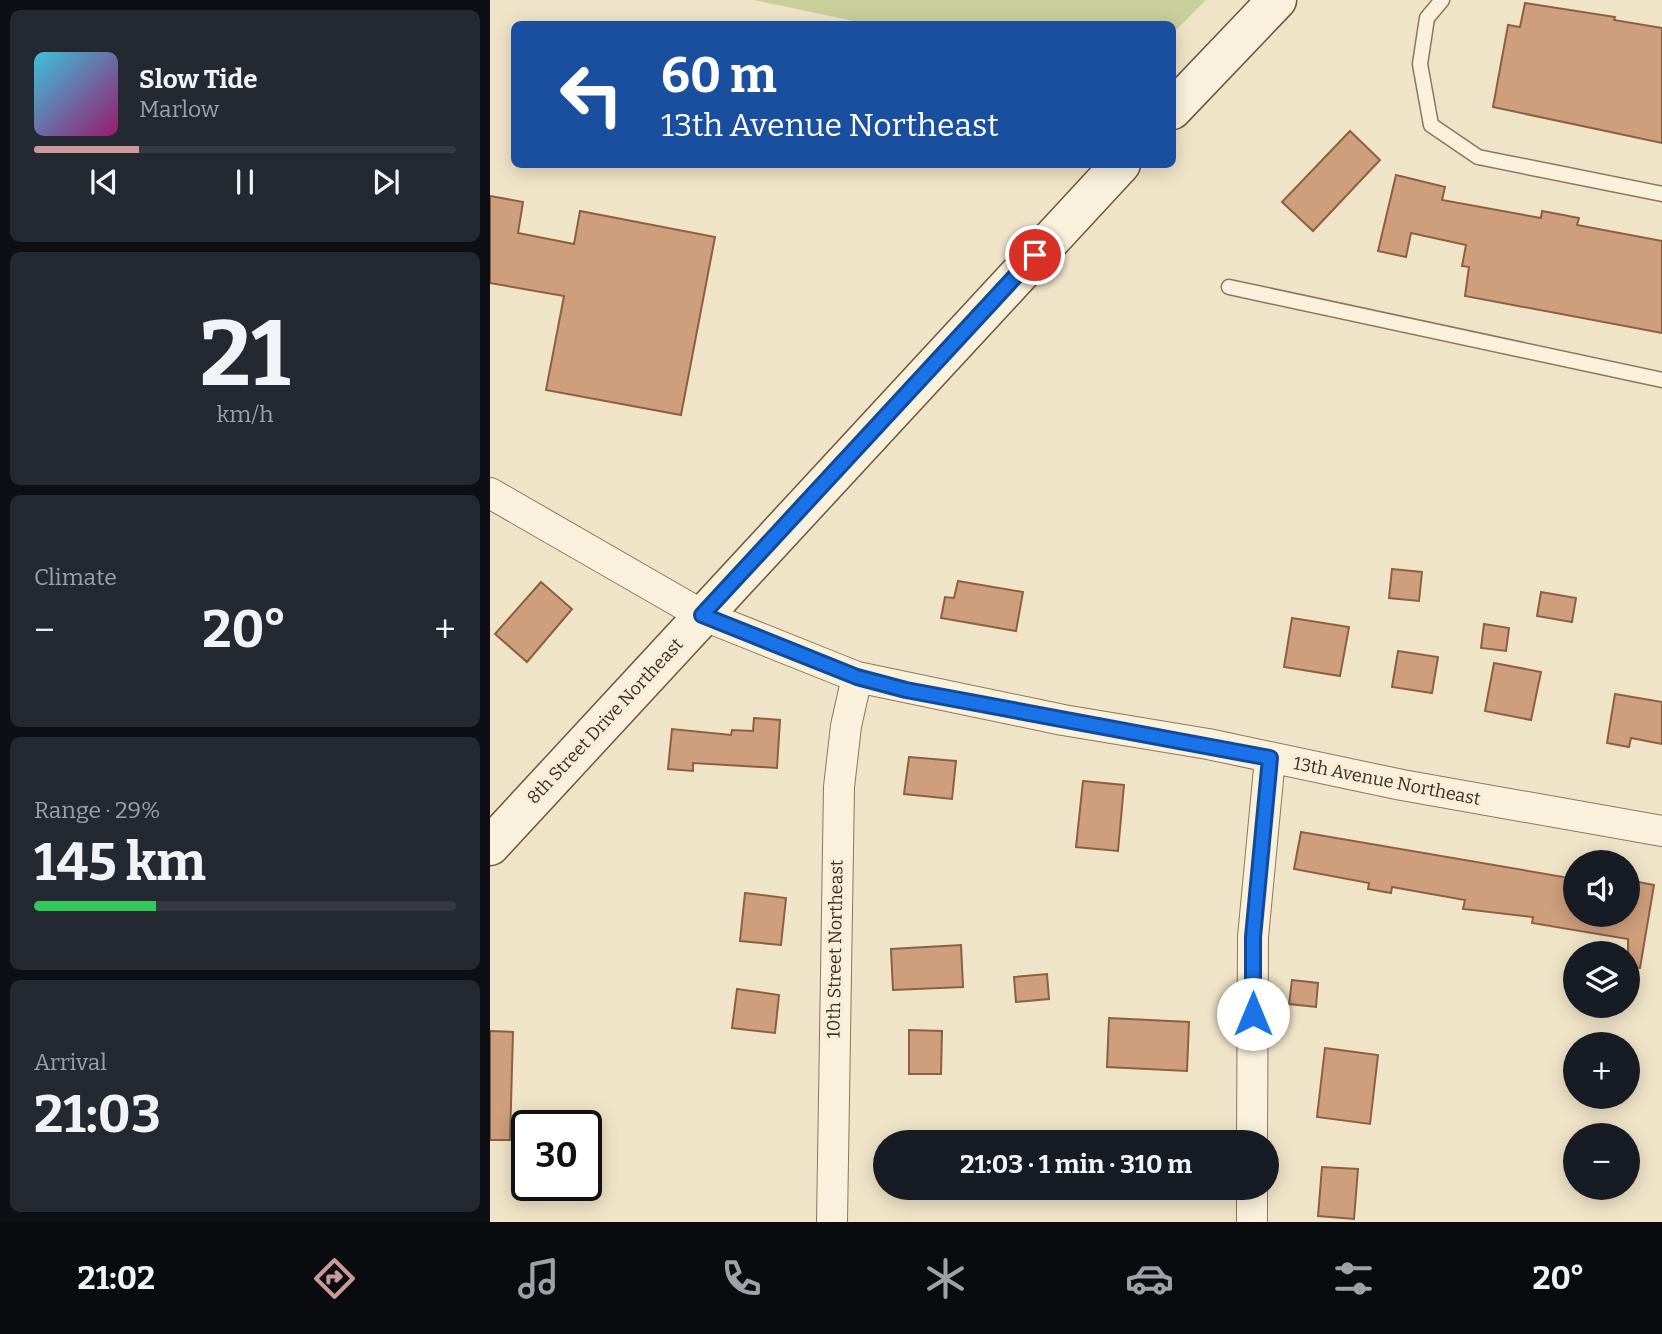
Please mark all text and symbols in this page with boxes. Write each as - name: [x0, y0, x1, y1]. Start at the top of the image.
- text: 60 m: [661, 46, 777, 105]
- icon: left: [546, 49, 637, 140]
- text: Slow Tide: [139, 64, 258, 95]
- text: Marlow: [139, 95, 219, 123]
- text: 13th Avenue Northeast: [661, 106, 999, 144]
- icon: previous: [85, 163, 123, 201]
- icon: pause: [226, 163, 264, 201]
- icon: next: [367, 163, 405, 201]
- pin: [1005, 225, 1065, 285]
- icon: arrive: [1016, 236, 1054, 274]
- text: 21: [200, 300, 290, 409]
- text: km/h: [217, 400, 273, 428]
- text: Climate: [34, 563, 117, 591]
- text: 20°: [202, 598, 287, 661]
- text: −: [34, 607, 55, 653]
- text: +: [434, 607, 456, 653]
- street label: 8th Street Drive Northeast: [522, 633, 688, 808]
- street label: 13th Avenue Northeast: [1292, 752, 1483, 810]
- text: Range · 29%: [34, 796, 161, 824]
- text: 145 km: [34, 831, 206, 894]
- map controls: [1563, 850, 1640, 1200]
- button: sound: [1563, 850, 1640, 927]
- street label: 10th Street Northeast: [822, 859, 848, 1039]
- button: layers: [1563, 941, 1640, 1018]
- position arrow: [1216, 977, 1290, 1051]
- button: +: [1563, 1032, 1640, 1109]
- text: Arrival: [34, 1048, 107, 1076]
- text: 21:03: [34, 1083, 161, 1146]
- speed limit sign: 30: [511, 1110, 602, 1201]
- button: −: [1563, 1123, 1640, 1200]
- text: 21:03 · 1 min · 310 m: [960, 1149, 1192, 1180]
- icon: directions: [310, 1254, 359, 1303]
- icon: music: [514, 1254, 563, 1303]
- icon: phone: [717, 1254, 766, 1303]
- icon: climate: [921, 1254, 970, 1303]
- icon: car: [1125, 1254, 1174, 1303]
- icon: filters: [1329, 1254, 1378, 1303]
- text: 21:02: [77, 1259, 155, 1297]
- text: 20°: [1532, 1259, 1585, 1297]

